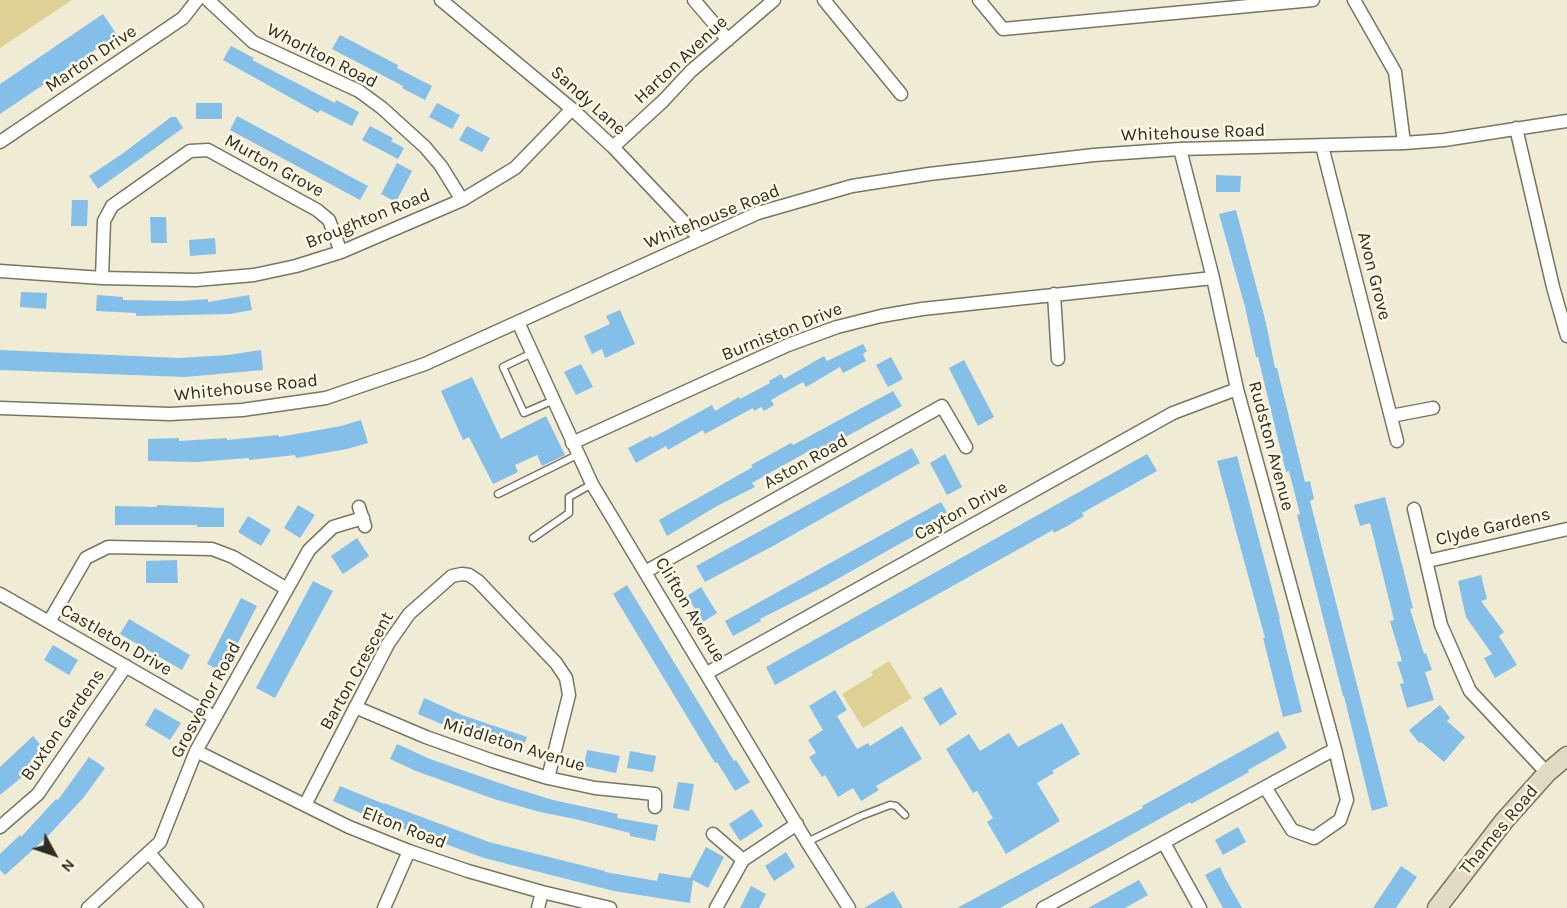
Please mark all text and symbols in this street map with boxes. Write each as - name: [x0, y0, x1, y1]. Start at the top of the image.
- street label: Harton Avenue: [630, 11, 732, 109]
- street label: Whorlton Road: [263, 19, 381, 93]
- street label: Marton Drive: [41, 21, 141, 97]
- street label: Sandy Lane: [546, 62, 630, 140]
- street label: Whitehouse Road: [1120, 120, 1266, 146]
- street label: Murton Grove: [220, 130, 328, 202]
- street label: Whitehouse Road: [641, 180, 783, 254]
- street label: Broughton Road: [302, 184, 434, 254]
- street label: Avon Grove: [1353, 230, 1395, 322]
- street label: Burniston Drive: [719, 298, 845, 366]
- street label: Whitehouse Road: [173, 370, 319, 406]
- street label: Rudston Avenue: [1243, 379, 1299, 513]
- street label: Aston Road: [760, 430, 852, 494]
- street label: Cayton Drive: [911, 477, 1011, 545]
- street label: Clyde Gardens: [1434, 503, 1552, 551]
- street label: Clifton Avenue: [650, 554, 730, 666]
- street label: Castleton Drive: [56, 599, 176, 681]
- street label: Barton Crescent: [316, 608, 398, 734]
- street label: Grosvenor Road: [166, 638, 246, 762]
- street label: Buxton Gardens: [17, 665, 109, 785]
- street label: Middleton Avenue: [440, 713, 588, 777]
- street label: Thames Road: [1455, 781, 1543, 879]
- street label: Elton Road: [359, 802, 449, 854]
- north arrow: [24, 824, 84, 884]
- text: N: [57, 855, 79, 876]

